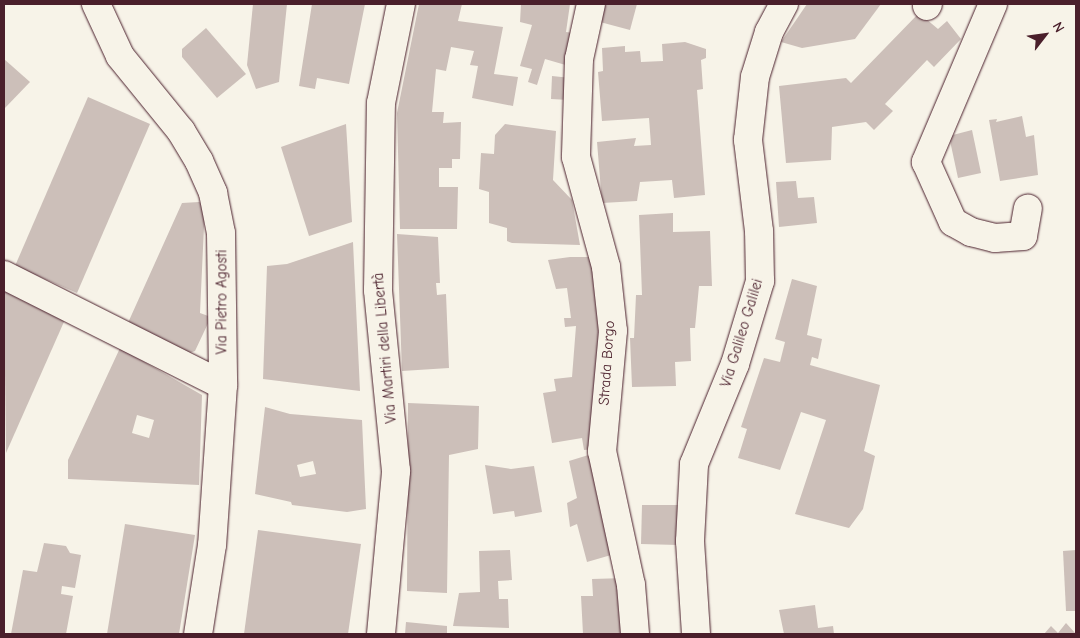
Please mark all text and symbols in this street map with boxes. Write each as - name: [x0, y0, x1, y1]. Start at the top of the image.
- north arrow: [1020, 10, 1070, 60]
- text: N: [1049, 19, 1068, 35]
- street label: Via Pietro Agosti: [213, 250, 231, 354]
- street label: Via Martiri della Libertà: [369, 272, 401, 424]
- street label: Via Galileo Galilei: [717, 277, 767, 389]
- street label: Strada Borgo: [595, 320, 619, 406]

